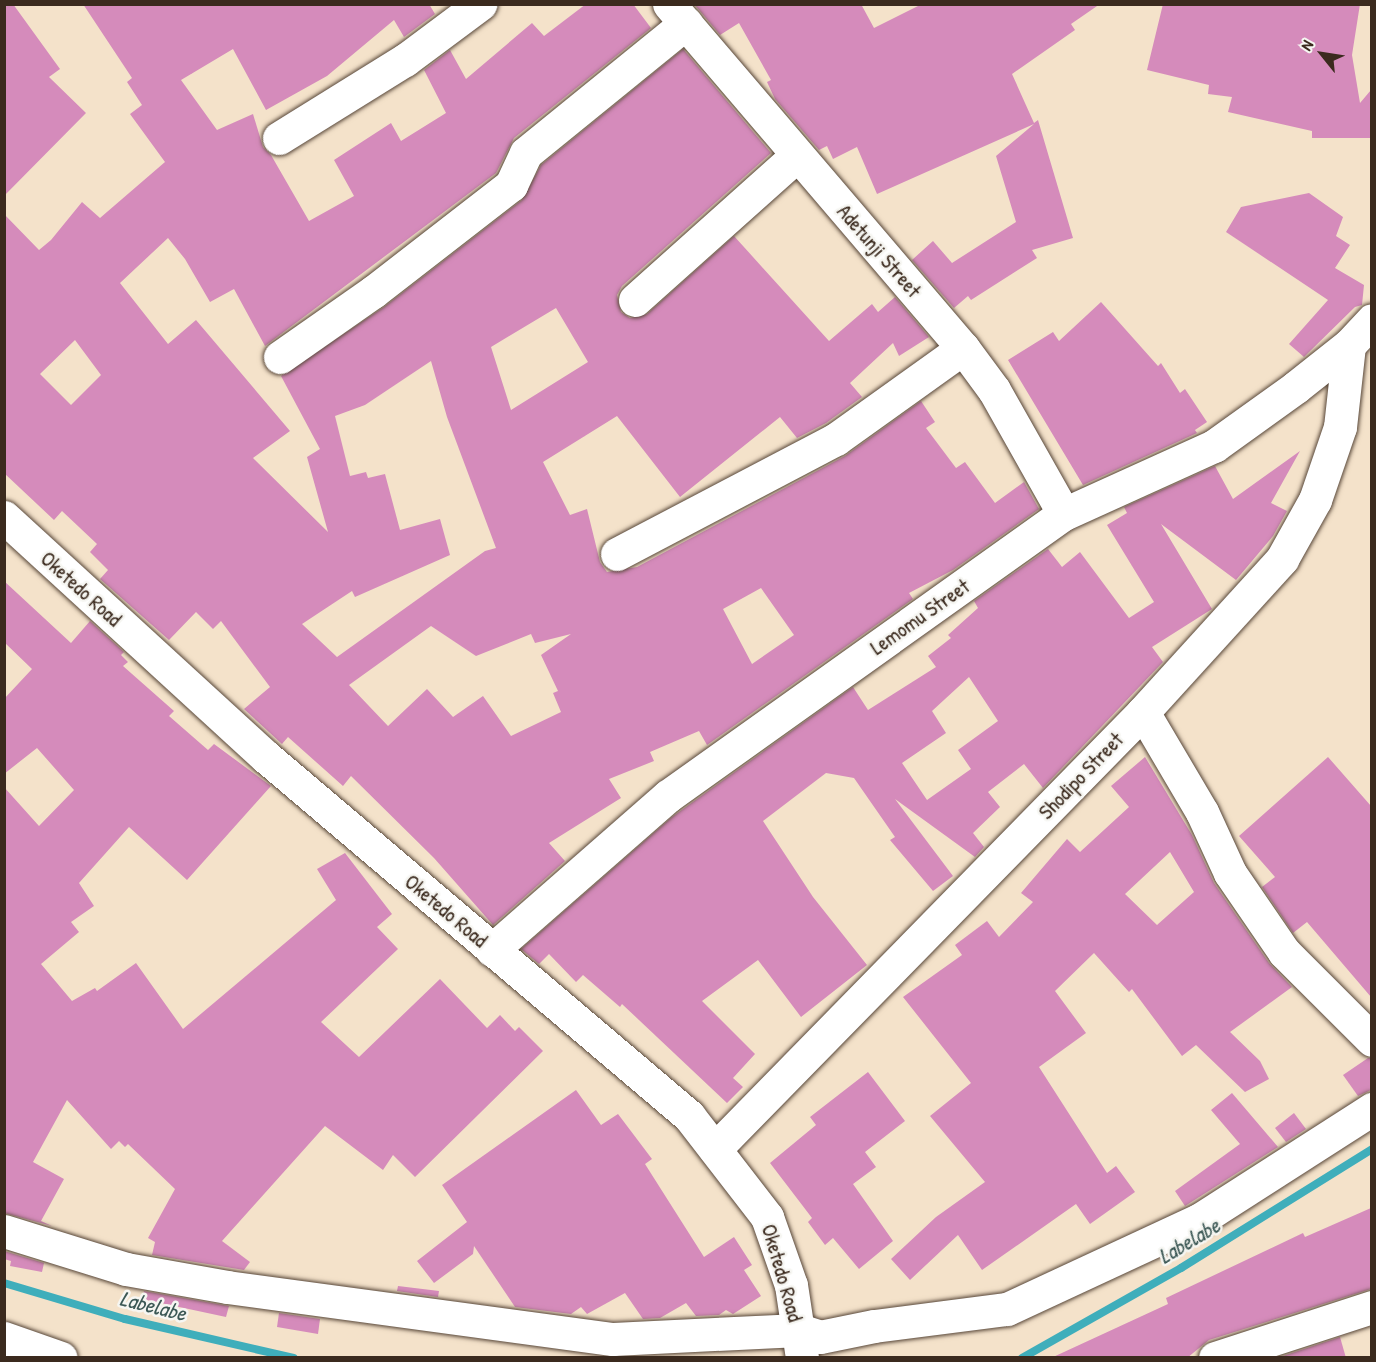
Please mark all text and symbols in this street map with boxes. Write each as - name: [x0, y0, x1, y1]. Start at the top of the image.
- north arrow: [1292, 24, 1352, 84]
- text: N: [1295, 36, 1318, 54]
- street label: Adetunji Street: [832, 199, 926, 303]
- street label: Oketedo Road: [35, 546, 127, 632]
- street label: Lemomu Street: [866, 574, 974, 660]
- street label: Shodipo Street: [1033, 727, 1129, 825]
- street label: Oketedo Road: [400, 869, 492, 953]
- water label: Labelabe: [1154, 1212, 1224, 1270]
- street label: Oketedo Road: [756, 1221, 808, 1325]
- water label: Labelabe: [117, 1285, 189, 1327]

